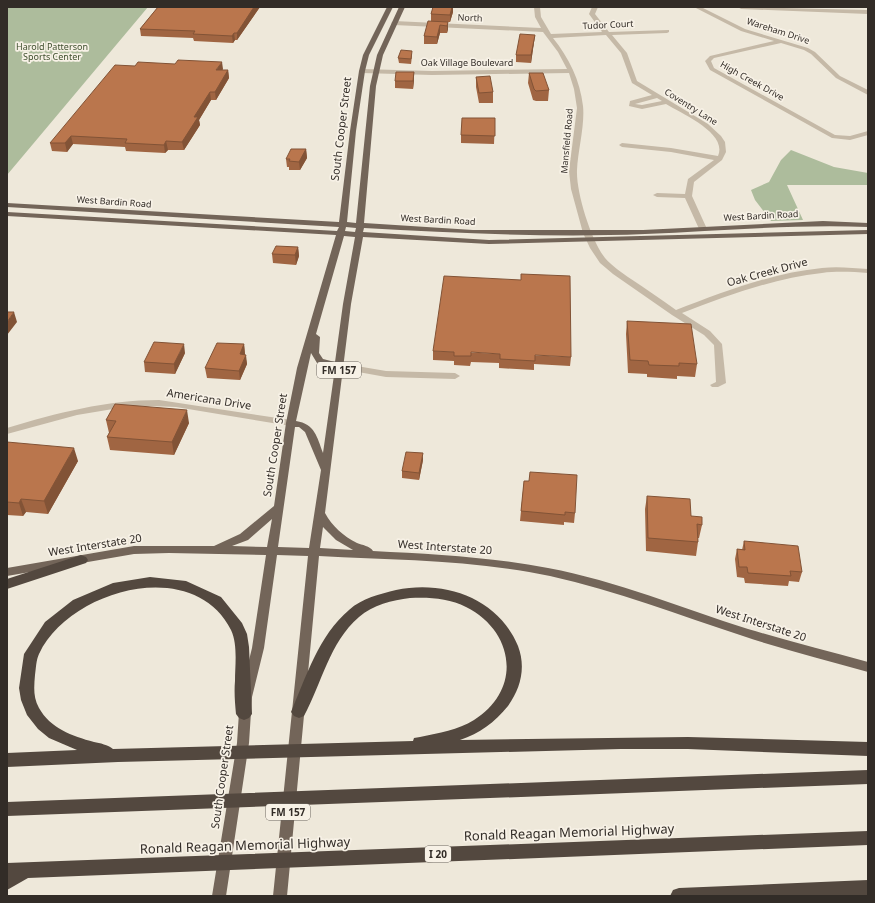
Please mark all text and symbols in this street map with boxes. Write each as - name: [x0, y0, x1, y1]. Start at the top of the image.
- street label: North: [457, 11, 483, 24]
- street label: Wareham Drive: [745, 14, 811, 47]
- street label: Tudor Court: [582, 17, 634, 32]
- park label: Harold Patterson Sports Center: [16, 40, 88, 63]
- street label: Oak Village Boulevard: [421, 56, 513, 69]
- street label: High Creek Drive: [718, 58, 787, 104]
- street label: South Cooper Street: [327, 76, 354, 182]
- street label: Coventry Lane: [662, 85, 720, 128]
- street label: Mansfield Road: [557, 108, 576, 174]
- street label: West Bardin Road: [76, 192, 152, 211]
- street label: West Bardin Road: [723, 207, 799, 224]
- street label: West Bardin Road: [400, 211, 476, 228]
- street label: Oak Creek Drive: [725, 254, 809, 290]
- road number: FM 157: [317, 362, 361, 378]
- street label: Americana Drive: [166, 384, 252, 413]
- street label: South Cooper Street: [259, 392, 290, 498]
- street label: West Interstate 20: [47, 530, 143, 559]
- street label: West Interstate 20: [397, 536, 493, 557]
- street label: West Interstate 20: [714, 601, 808, 644]
- street label: South Cooper Street: [207, 724, 236, 830]
- road number: FM 157: [266, 804, 310, 820]
- street label: Ronald Reagan Memorial Highway: [464, 819, 675, 845]
- street label: Ronald Reagan Memorial Highway: [140, 832, 351, 858]
- road number: I 20: [425, 846, 451, 862]

